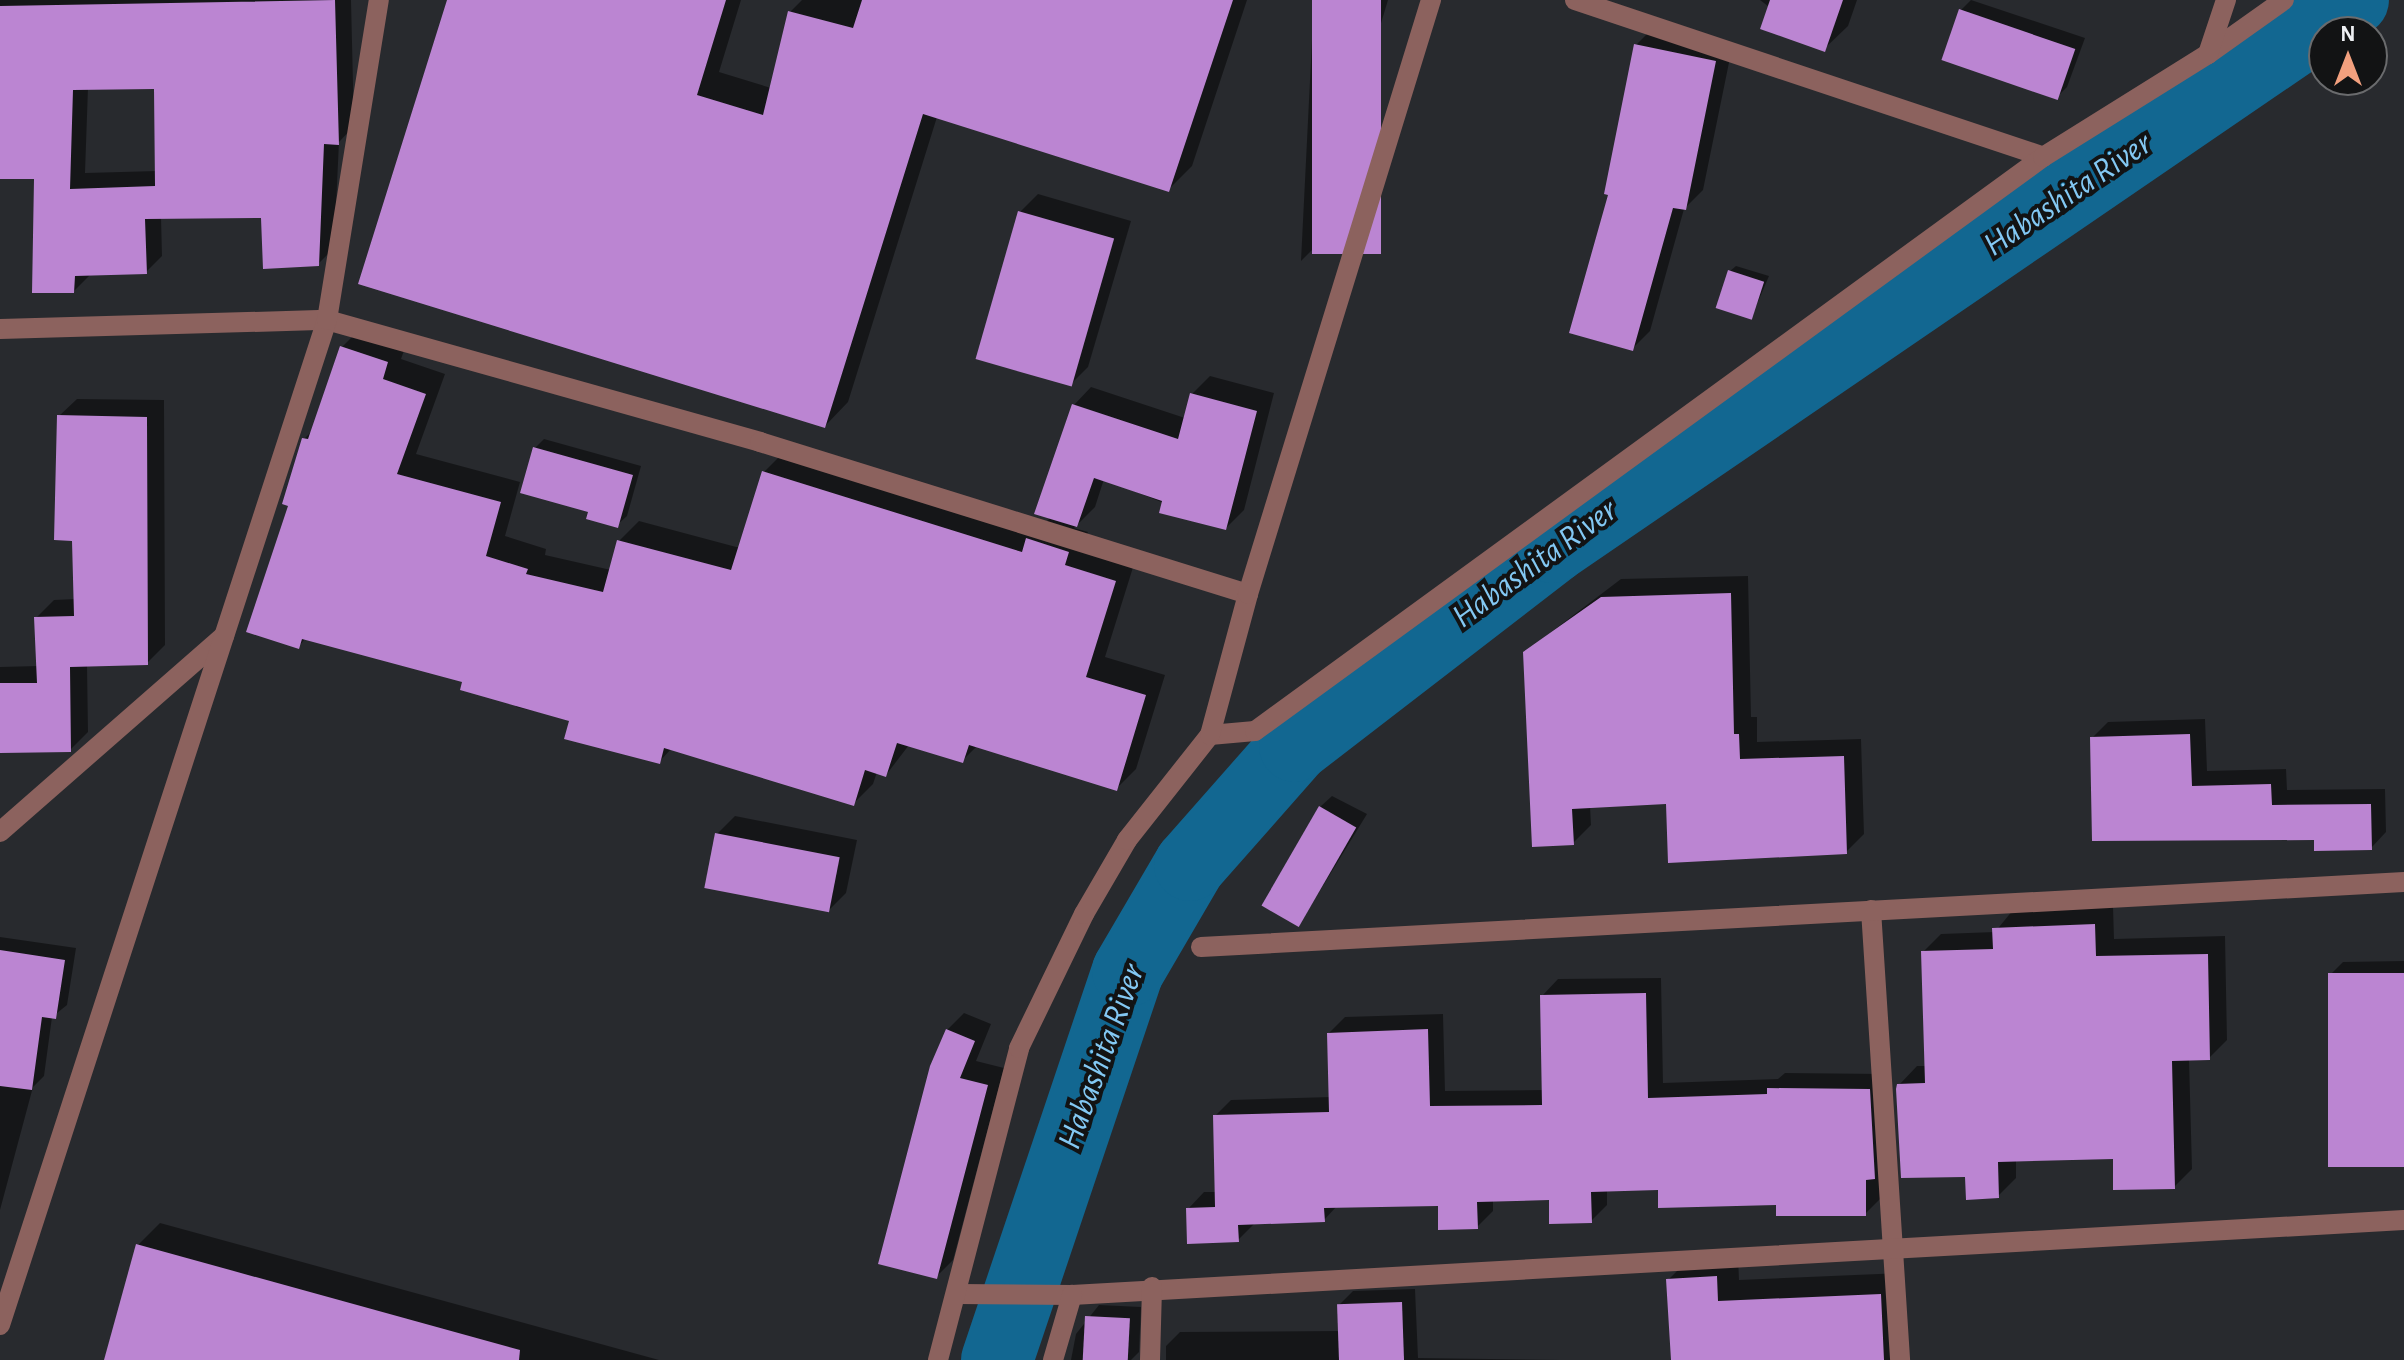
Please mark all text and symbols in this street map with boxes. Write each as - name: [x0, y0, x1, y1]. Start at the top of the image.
- north arrow: [2308, 16, 2388, 96]
- text: N: [2340, 23, 2356, 45]
- water label: Habashita River: [1976, 124, 2160, 266]
- water label: Habashita River: [1445, 491, 1625, 637]
- water label: Habashita River: [1050, 959, 1154, 1155]

